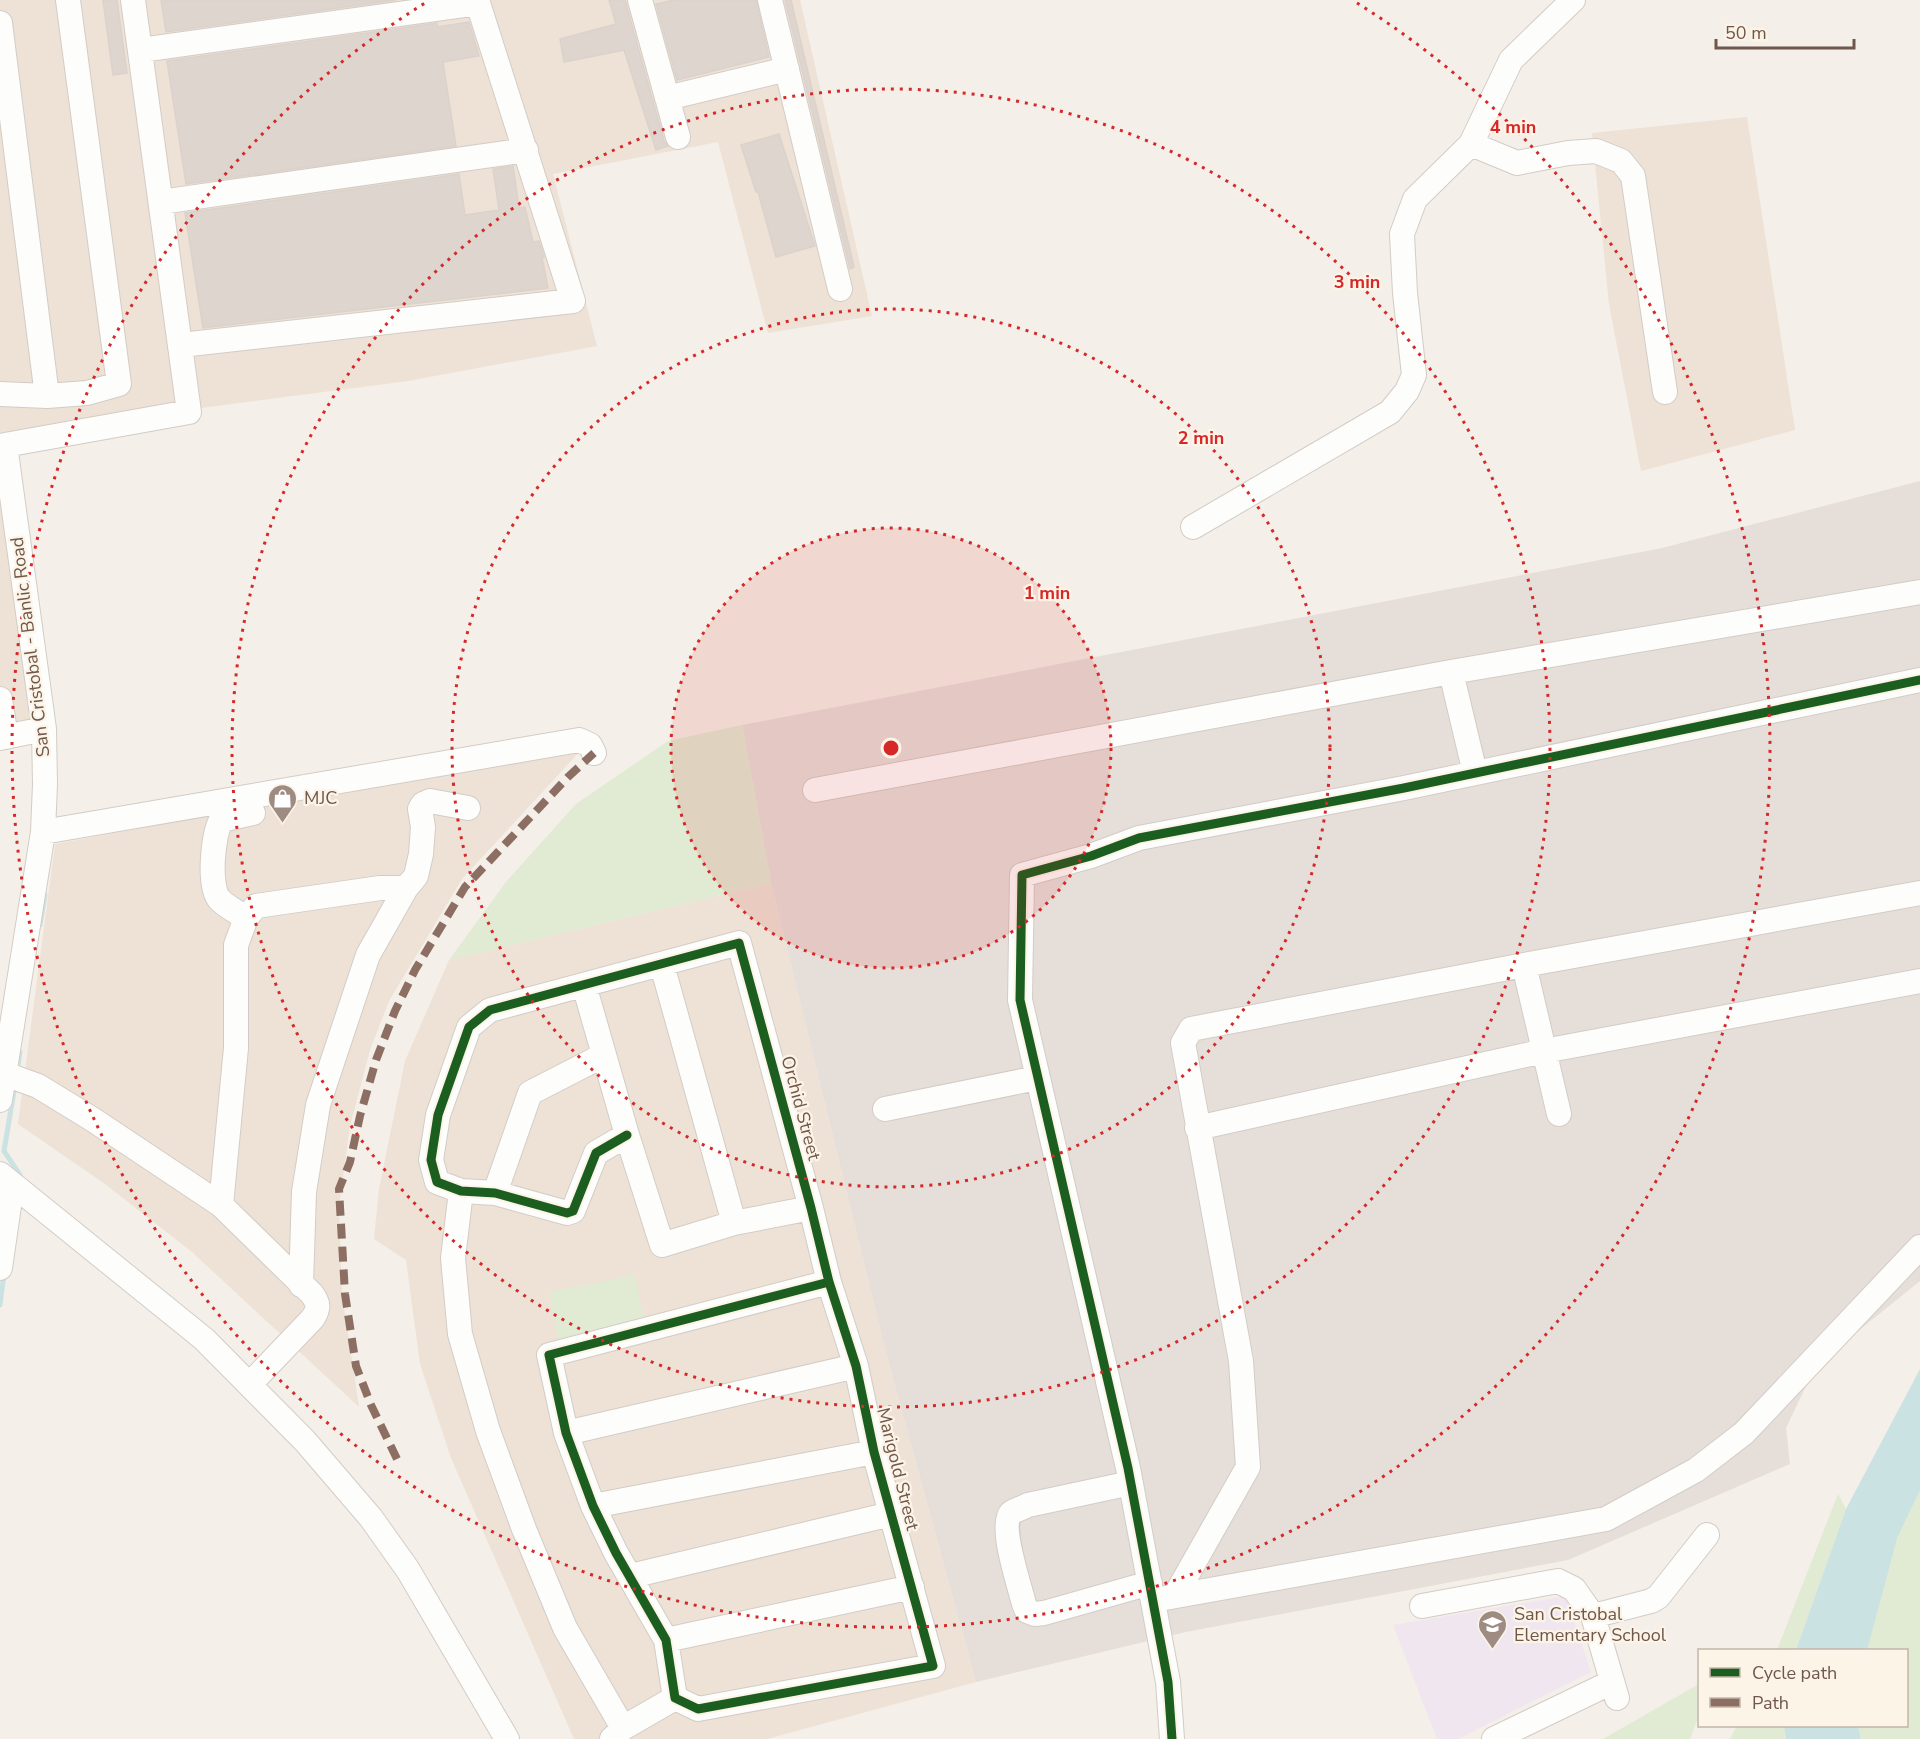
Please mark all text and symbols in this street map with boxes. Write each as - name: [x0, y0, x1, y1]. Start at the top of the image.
- scale bar: [1716, 12, 1854, 50]
- text: 50 m: [1725, 21, 1767, 45]
- text: 4 min: [1490, 115, 1536, 139]
- text: 3 min: [1334, 270, 1380, 294]
- text: 2 min: [1178, 426, 1224, 450]
- street label: San Cristobal - Banlic Road: [5, 536, 55, 758]
- text: 1 min: [1024, 581, 1070, 605]
- centre of rings: [881, 738, 901, 758]
- shop icon: MJC: [267, 782, 299, 824]
- place label: MJC: [304, 786, 337, 810]
- street label: Orchid Street: [776, 1053, 827, 1164]
- street label: Marigold Street: [871, 1405, 925, 1534]
- place label: San Cristobal Elementary School: [1514, 1602, 1667, 1647]
- school or university icon: San Cristobal Elementary School: [1477, 1608, 1509, 1650]
- legend: [1698, 1649, 1908, 1727]
- text: Cycle path: [1752, 1661, 1837, 1685]
- text: Path: [1752, 1691, 1789, 1715]

